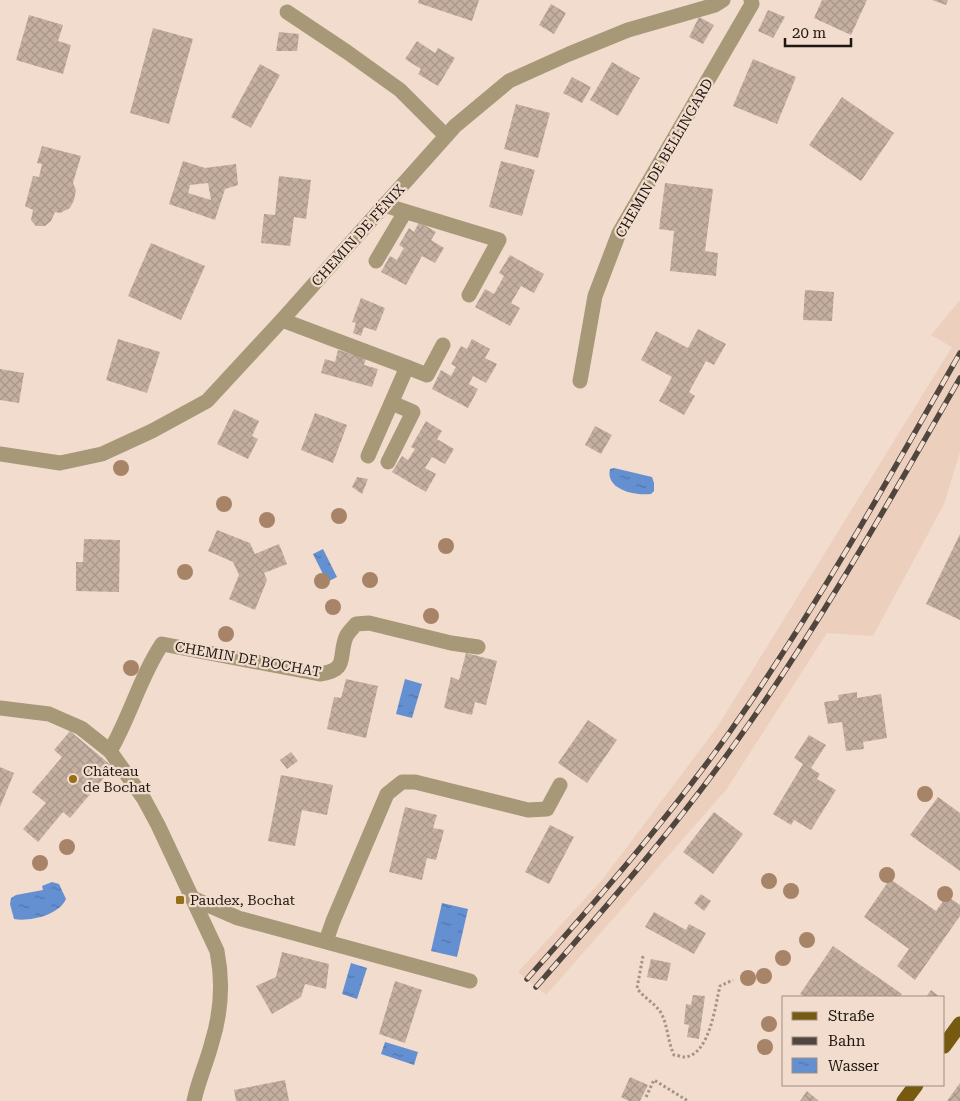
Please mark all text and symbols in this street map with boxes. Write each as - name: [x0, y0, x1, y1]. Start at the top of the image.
- scale bar: [785, 15, 851, 47]
- text: 20 m: [792, 24, 827, 42]
- street label: CHEMIN DE BELLINGARD: [612, 76, 716, 240]
- street label: CHEMIN DE FÉNIX: [308, 181, 408, 289]
- street label: CHEMIN DE BOCHAT: [174, 638, 322, 680]
- place label: Château de Bochat: [83, 763, 151, 795]
- marker: Château de Bochat: [67, 773, 79, 785]
- place label: Paudex, Bochat: [190, 892, 295, 908]
- marker: Paudex, Bochat: [174, 894, 186, 906]
- legend: [782, 996, 945, 1086]
- text: Straße: [828, 1007, 875, 1025]
- text: Bahn: [828, 1032, 866, 1050]
- text: Wasser: [828, 1057, 879, 1075]

